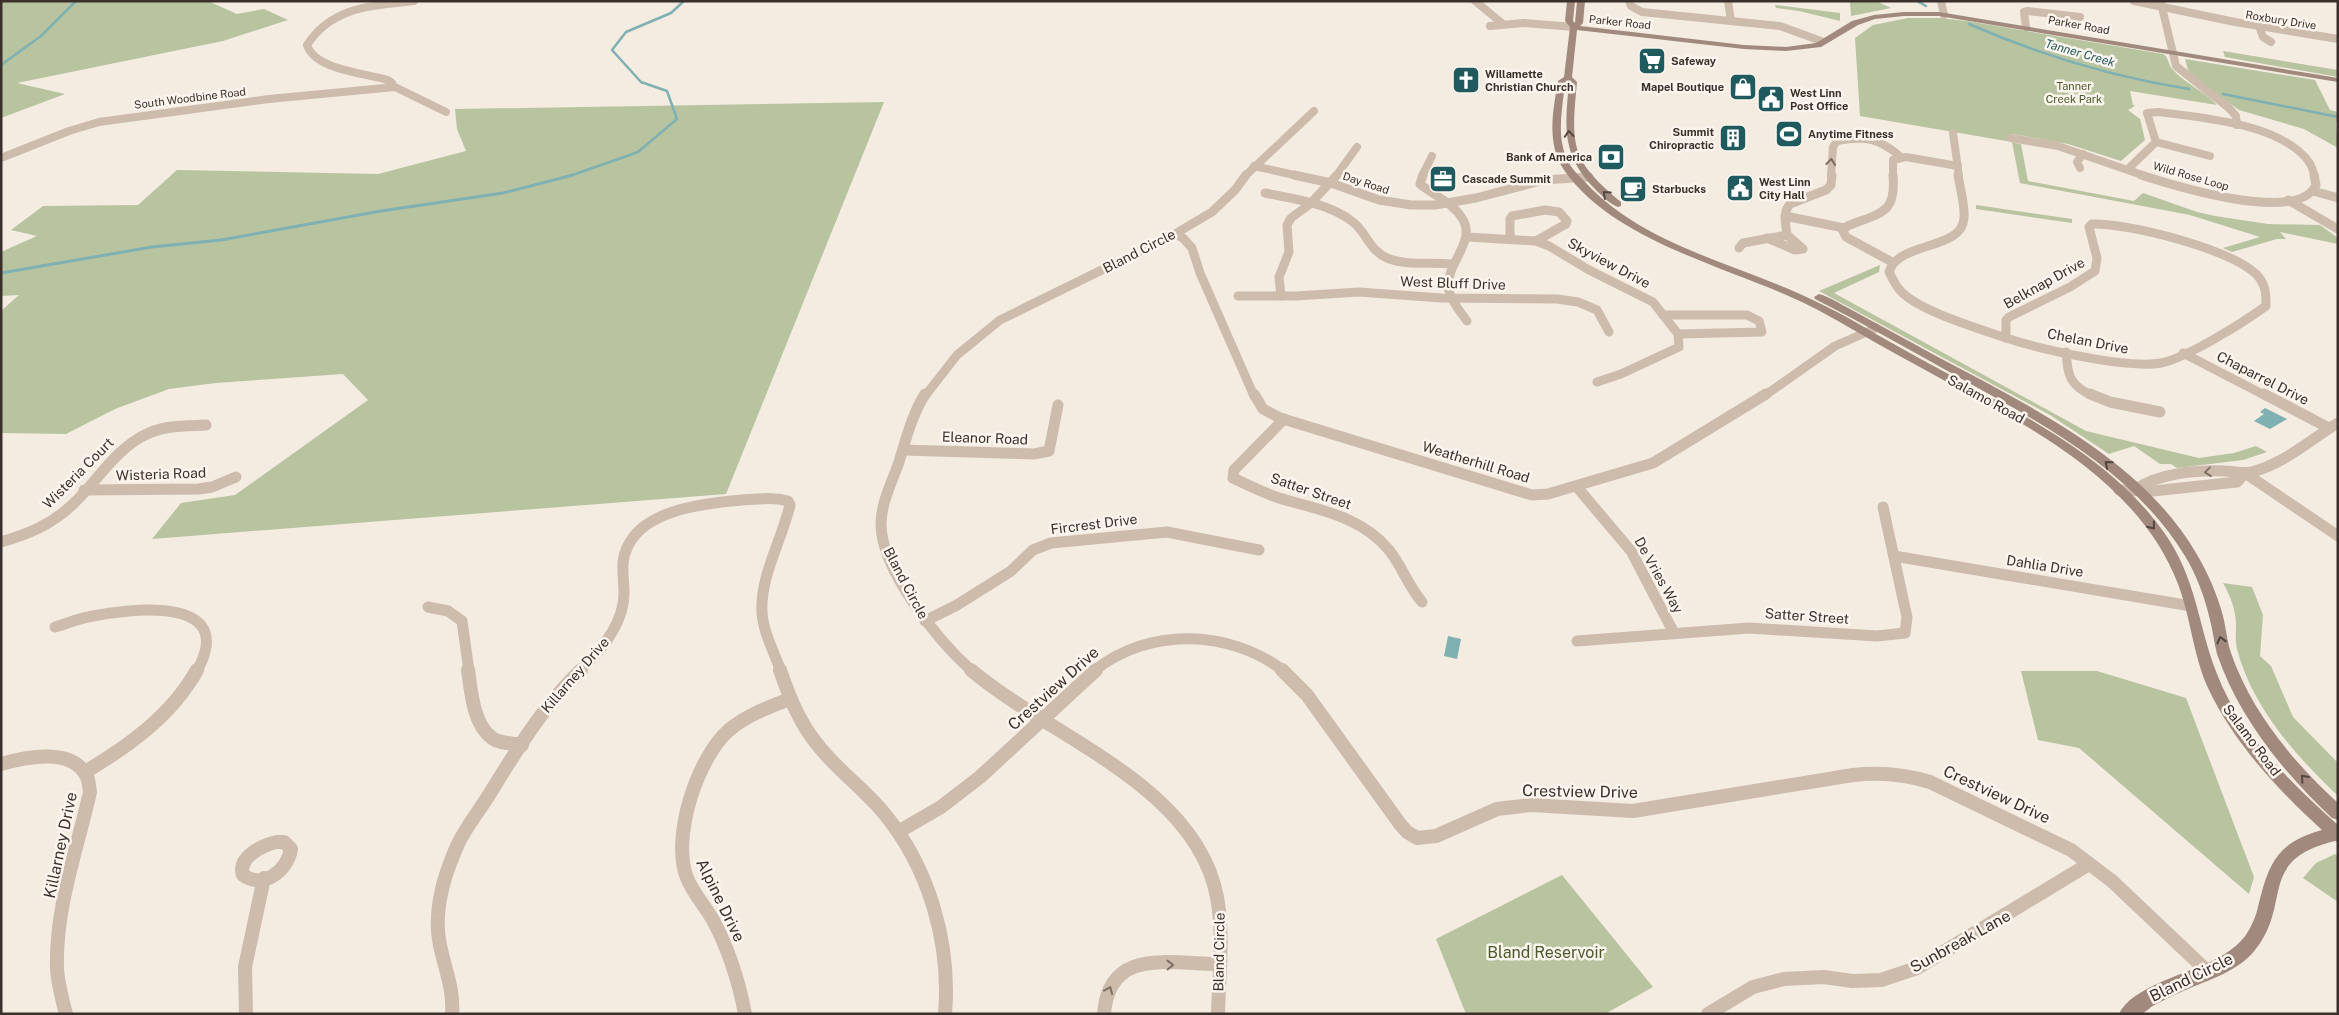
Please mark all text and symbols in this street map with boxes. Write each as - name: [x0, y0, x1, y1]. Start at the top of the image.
- street label: Roxbury Drive: [2245, 8, 2317, 32]
- street label: Parker Road: [1588, 13, 1652, 31]
- street label: Parker Road: [2047, 14, 2111, 36]
- water label: Tanner Creek: [2044, 36, 2117, 70]
- supermarket icon: Safeway: [1637, 46, 1667, 76]
- place label: Safeway: [1671, 55, 1717, 67]
- church icon: Willamette Christian Church: [1451, 65, 1481, 95]
- place label: Willamette Christian Church: [1485, 68, 1573, 93]
- shop icon: Mapel Boutique: [1728, 72, 1758, 102]
- park label: Tanner Creek Park: [2046, 80, 2102, 105]
- place label: Mapel Boutique: [1641, 81, 1724, 93]
- public building icon: West Linn Post Office: [1756, 84, 1786, 114]
- street label: South Woodbine Road: [133, 85, 247, 111]
- place label: West Linn Post Office: [1790, 87, 1848, 112]
- sports icon: Anytime Fitness: [1774, 119, 1804, 149]
- building icon: Summit Chiropractic: [1718, 123, 1748, 153]
- place label: Summit Chiropractic: [1649, 126, 1714, 151]
- place label: Anytime Fitness: [1808, 128, 1894, 140]
- one-way arrow: [1564, 130, 1575, 138]
- bank icon: Bank of America: [1596, 142, 1626, 172]
- place label: Bank of America: [1506, 151, 1592, 163]
- one-way arrow: [1825, 157, 1836, 165]
- street label: Wild Rose Loop: [2152, 159, 2231, 193]
- office icon: Cascade Summit: [1428, 164, 1458, 194]
- street label: Day Road: [1341, 170, 1391, 196]
- place label: Cascade Summit: [1462, 173, 1551, 185]
- public building icon: West Linn City Hall: [1725, 173, 1755, 203]
- cafe icon: Starbucks: [1618, 174, 1648, 204]
- place label: West Linn City Hall: [1759, 176, 1811, 201]
- place label: Starbucks: [1652, 183, 1706, 195]
- one-way arrow: [1603, 191, 1612, 200]
- street label: Bland Circle: [1100, 226, 1178, 276]
- street label: Skyview Drive: [1565, 235, 1653, 292]
- street label: Belknap Drive: [2001, 254, 2087, 312]
- street label: West Bluff Drive: [1400, 273, 1506, 293]
- street label: Chelan Drive: [2046, 325, 2130, 357]
- street label: Chaparrel Drive: [2214, 348, 2312, 408]
- street label: Salamo Road: [1945, 371, 2027, 427]
- street label: Eleanor Road: [942, 429, 1028, 447]
- street label: Wisteria Court: [39, 434, 117, 512]
- street label: Weatherhill Road: [1420, 438, 1532, 486]
- one-way arrow: [2105, 461, 2114, 469]
- street label: Wisteria Road: [116, 464, 206, 484]
- one-way arrow: [2203, 466, 2211, 477]
- street label: Satter Street: [1268, 470, 1354, 512]
- street label: Fircrest Drive: [1050, 511, 1138, 537]
- one-way arrow: [2146, 521, 2155, 530]
- street label: De Vries Way: [1631, 534, 1687, 616]
- street label: Bland Circle: [880, 544, 932, 622]
- street label: Dahlia Drive: [2005, 552, 2085, 580]
- street label: Satter Street: [1764, 605, 1850, 627]
- street label: Killarney Drive: [538, 634, 612, 716]
- one-way arrow: [2216, 636, 2227, 645]
- street label: Crestview Drive: [1004, 643, 1103, 734]
- street label: Salamo Road: [2220, 701, 2284, 779]
- street label: Crestview Drive: [1940, 761, 2053, 828]
- one-way arrow: [2300, 775, 2309, 784]
- street label: Crestview Drive: [1522, 781, 1638, 802]
- street label: Killarney Drive: [40, 790, 81, 900]
- street label: Alpine Drive: [692, 856, 749, 945]
- street label: Sunbreak Lane: [1907, 906, 2014, 977]
- street label: Bland Circle: [1210, 912, 1228, 992]
- park label: Bland Reservoir: [1487, 943, 1605, 962]
- street label: Bland Circle: [2146, 949, 2236, 1006]
- one-way arrow: [1166, 960, 1174, 970]
- one-way arrow: [1103, 986, 1113, 995]

